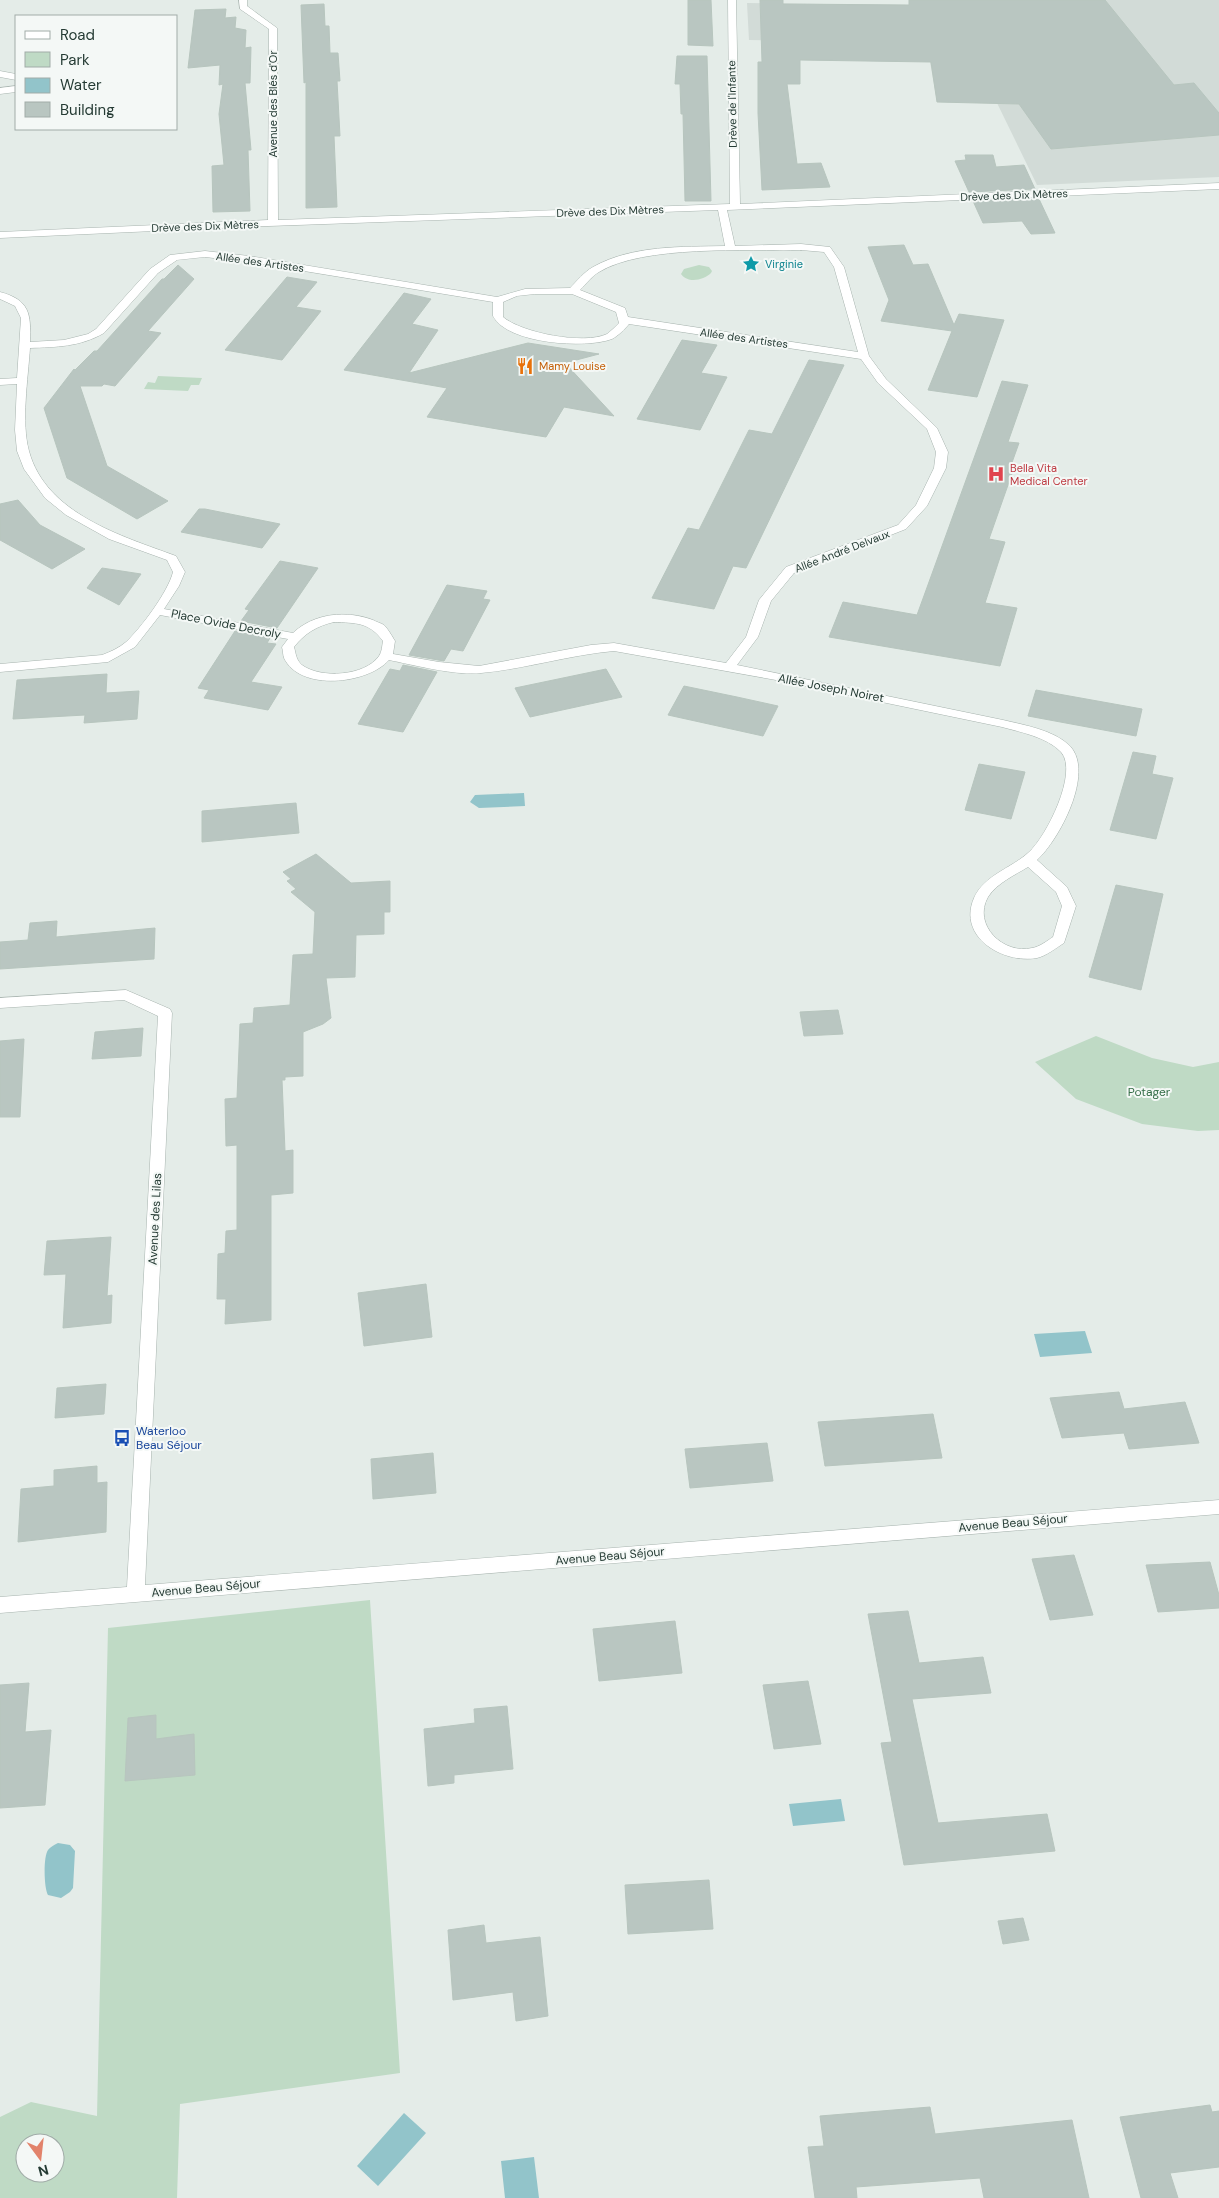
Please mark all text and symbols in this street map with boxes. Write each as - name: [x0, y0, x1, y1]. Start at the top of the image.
- legend: [15, 15, 178, 130]
- text: Road: [60, 25, 95, 45]
- text: Park: [60, 50, 90, 70]
- street label: Avenue des Blés d'Or: [266, 51, 280, 157]
- street label: Drève de l'Infante: [724, 60, 740, 148]
- text: Water: [60, 75, 102, 95]
- text: Building: [60, 100, 115, 120]
- street label: Drève des Dix Mètres: [960, 186, 1068, 204]
- street label: Drève des Dix Mètres: [556, 202, 664, 220]
- street label: Drève des Dix Mètres: [151, 217, 259, 235]
- street label: Allée des Artistes: [215, 249, 305, 275]
- place icon: Virginie: [741, 254, 761, 274]
- place label: Virginie: [765, 257, 803, 271]
- street label: Allée des Artistes: [699, 325, 789, 351]
- restaurant icon: Mamy Louise: [515, 356, 535, 376]
- place label: Mamy Louise: [539, 359, 606, 373]
- place label: Bella Vita Medical Center: [1010, 461, 1088, 488]
- hospital icon: Bella Vita Medical Center: [986, 464, 1006, 484]
- street label: Allée André Delvaux: [792, 526, 892, 576]
- street label: Place Ovide Decroly: [170, 605, 283, 643]
- street label: Allée Joseph Noiret: [777, 670, 886, 706]
- park label: Potager: [1128, 1084, 1171, 1100]
- street label: Avenue des Lilas: [145, 1173, 165, 1265]
- place label: Waterloo Beau Séjour: [136, 1423, 202, 1453]
- bus stop icon: Waterloo Beau Séjour: [112, 1428, 132, 1448]
- street label: Avenue Beau Séjour: [958, 1510, 1069, 1536]
- street label: Avenue Beau Séjour: [555, 1543, 666, 1569]
- street label: Avenue Beau Séjour: [151, 1575, 262, 1601]
- north arrow: [15, 2133, 65, 2183]
- text: N: [36, 2161, 51, 2181]

